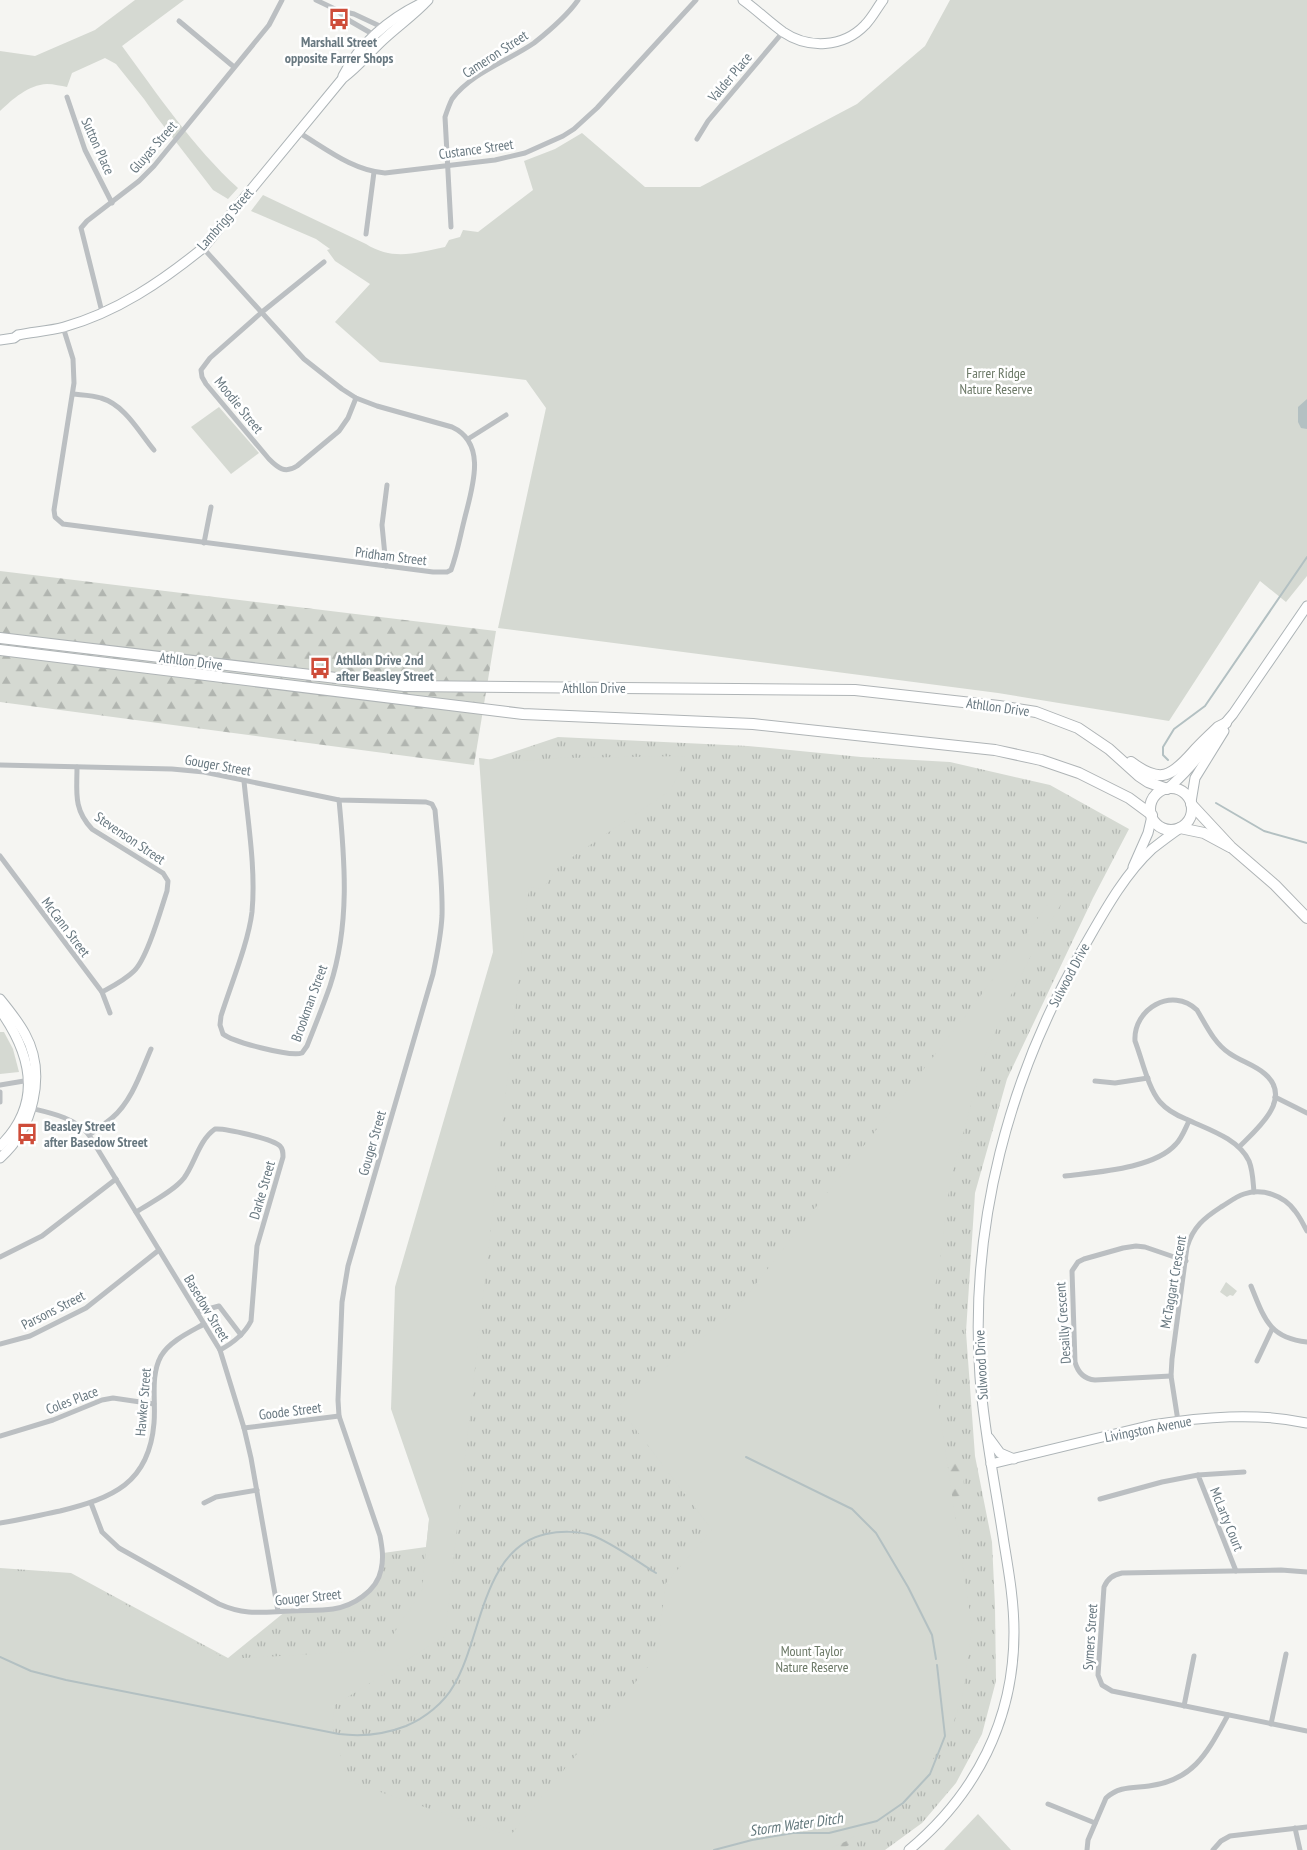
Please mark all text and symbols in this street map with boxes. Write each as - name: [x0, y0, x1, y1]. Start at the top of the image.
- bus stop icon: Marshall Street opposite Farrer Shops: [326, 6, 352, 32]
- street label: Cameron Street: [459, 26, 531, 82]
- place label: Marshall Street opposite Farrer Shops: [285, 33, 393, 67]
- street label: Valder Place: [703, 48, 756, 106]
- street label: Sutton Place: [77, 115, 119, 178]
- street label: Gluyas Street: [125, 117, 181, 177]
- street label: Custance Street: [438, 135, 515, 163]
- street label: Lambrigg Street: [193, 184, 257, 254]
- park label: Farrer Ridge Nature Reserve: [959, 364, 1033, 398]
- street label: Moodie Street: [211, 373, 267, 437]
- street label: Pridham Street: [354, 543, 428, 569]
- street label: Athllon Drive: [158, 648, 224, 674]
- place label: Athllon Drive 2nd after Beasley Street: [335, 651, 434, 685]
- bus stop icon: Athllon Drive 2nd after Beasley Street: [307, 655, 333, 681]
- street label: Athllon Drive: [562, 679, 626, 697]
- street label: Athllon Drive: [965, 694, 1031, 720]
- street label: Gouger Street: [184, 750, 253, 780]
- street label: Stevenson Street: [91, 808, 169, 868]
- street label: McCann Street: [38, 894, 94, 960]
- street label: Sulwood Drive: [1045, 940, 1093, 1010]
- street label: Brookman Street: [287, 962, 331, 1044]
- street label: Gouger Street: [354, 1108, 390, 1178]
- place label: Beasley Street after Basedow Street: [44, 1117, 148, 1151]
- bus stop icon: Beasley Street after Basedow Street: [14, 1121, 40, 1147]
- street label: Darke Street: [245, 1159, 279, 1221]
- street label: McTaggart Crescent: [1156, 1234, 1190, 1330]
- street label: Basedow Street: [180, 1271, 234, 1345]
- street label: Desailly Crescent: [1051, 1281, 1075, 1365]
- street label: Parsons Street: [18, 1286, 88, 1334]
- street label: Sulwood Drive: [970, 1329, 992, 1400]
- street label: Hawker Street: [131, 1367, 155, 1437]
- street label: Coles Place: [43, 1382, 101, 1418]
- street label: Goode Street: [258, 1398, 322, 1424]
- street label: Livingston Avenue: [1103, 1412, 1193, 1446]
- street label: McLarty Court: [1206, 1485, 1248, 1554]
- street label: Gouger Street: [274, 1585, 342, 1609]
- street label: Symers Street: [1079, 1603, 1101, 1671]
- park label: Mount Taylor Nature Reserve: [775, 1642, 849, 1676]
- water label: Storm Water Ditch: [748, 1808, 845, 1840]

